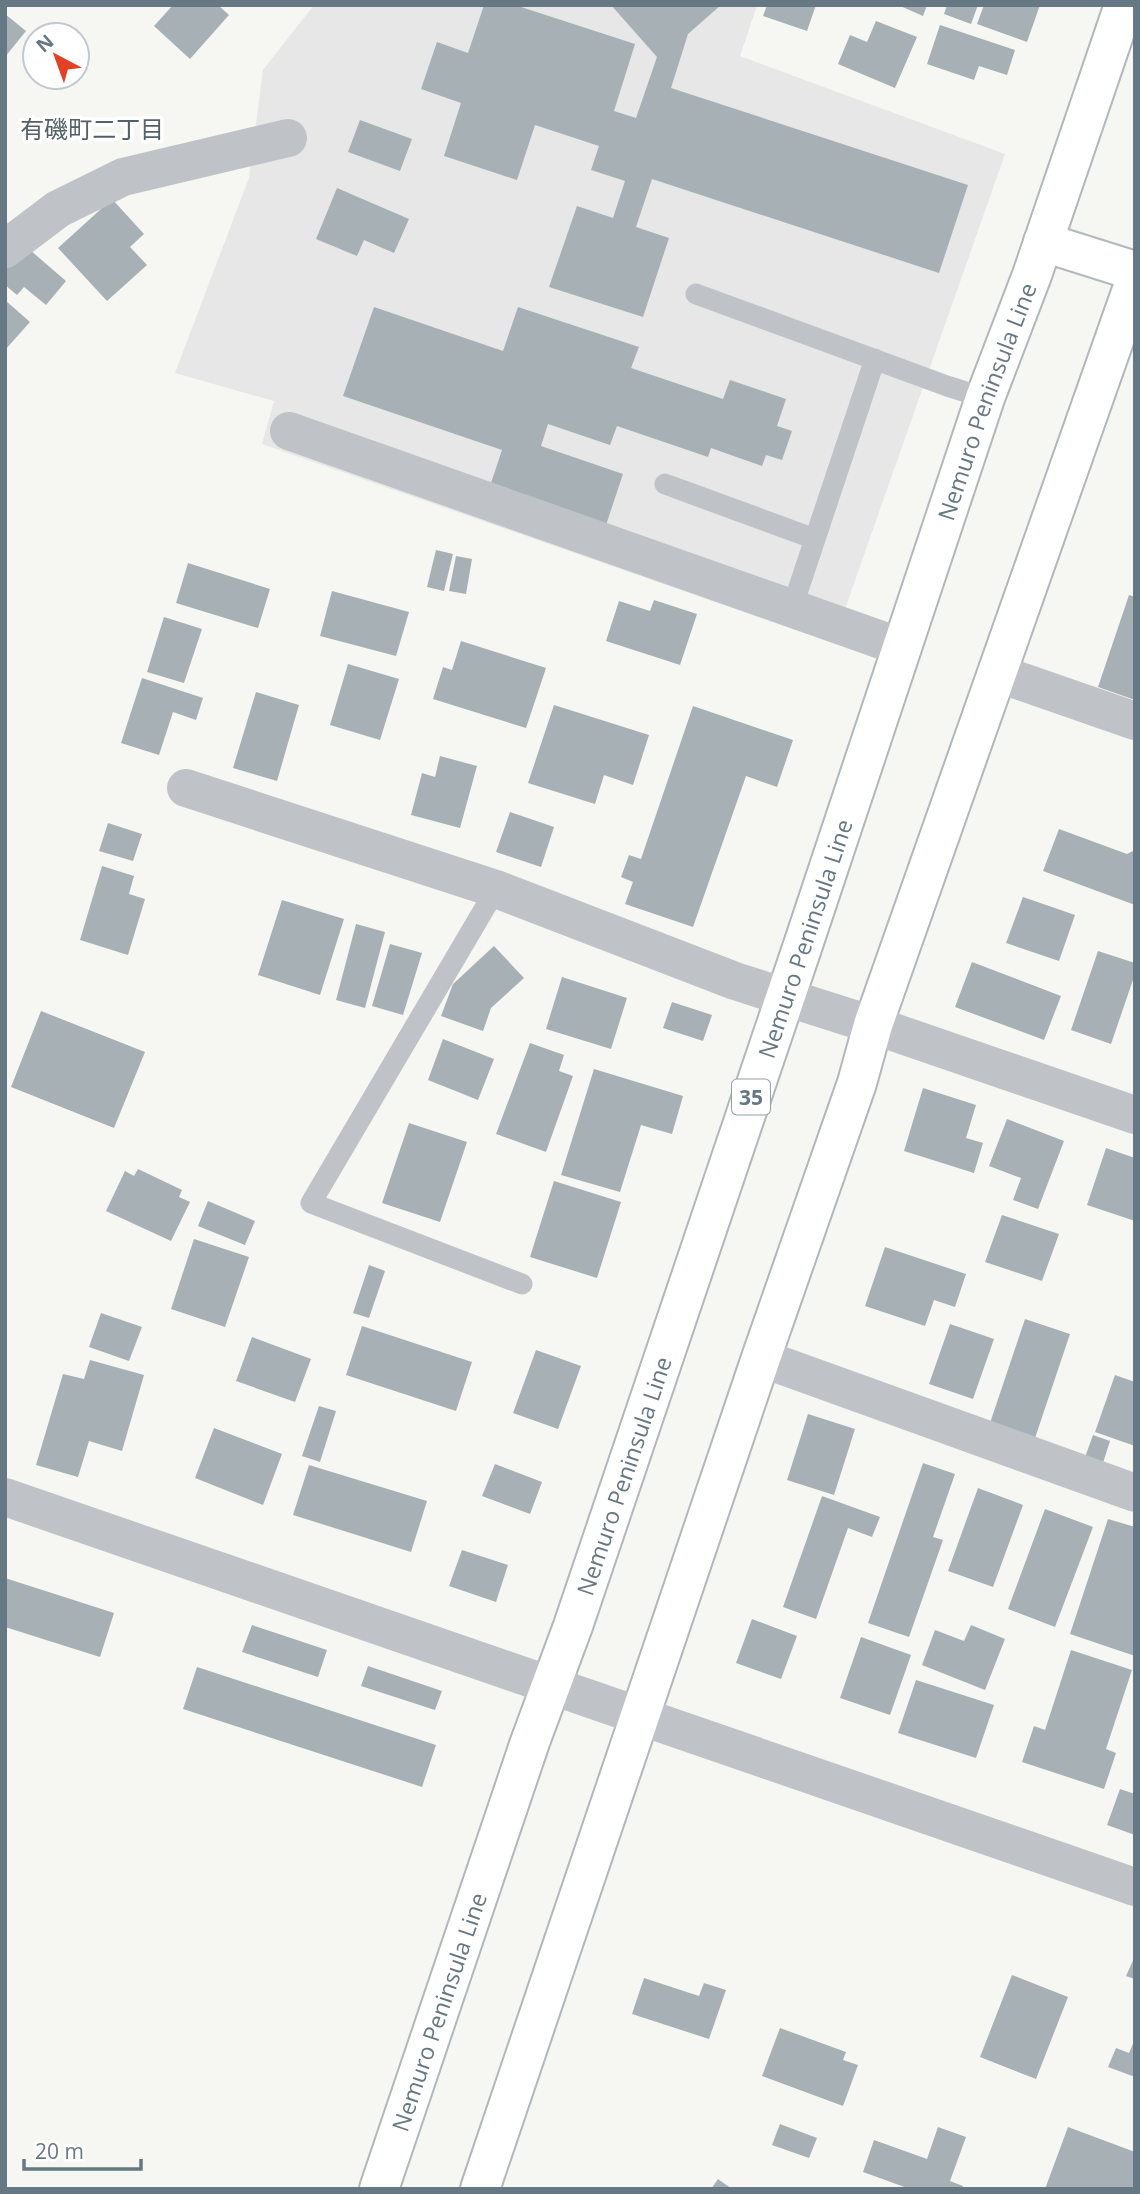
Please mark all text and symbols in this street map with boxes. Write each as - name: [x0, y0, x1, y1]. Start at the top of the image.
- north arrow: [21, 21, 91, 91]
- text: N: [30, 28, 59, 58]
- district label: 有磯町二丁目: [20, 112, 164, 145]
- street label: Nemuro Peninsula Line: [929, 278, 1044, 524]
- street label: Nemuro Peninsula Line: [750, 815, 860, 1062]
- road number: 35: [732, 1080, 770, 1114]
- street label: Nemuro Peninsula Line: [569, 1352, 679, 1600]
- street label: Nemuro Peninsula Line: [384, 1888, 494, 2135]
- scale bar: [24, 2128, 142, 2172]
- text: 20 m: [35, 2137, 84, 2165]

